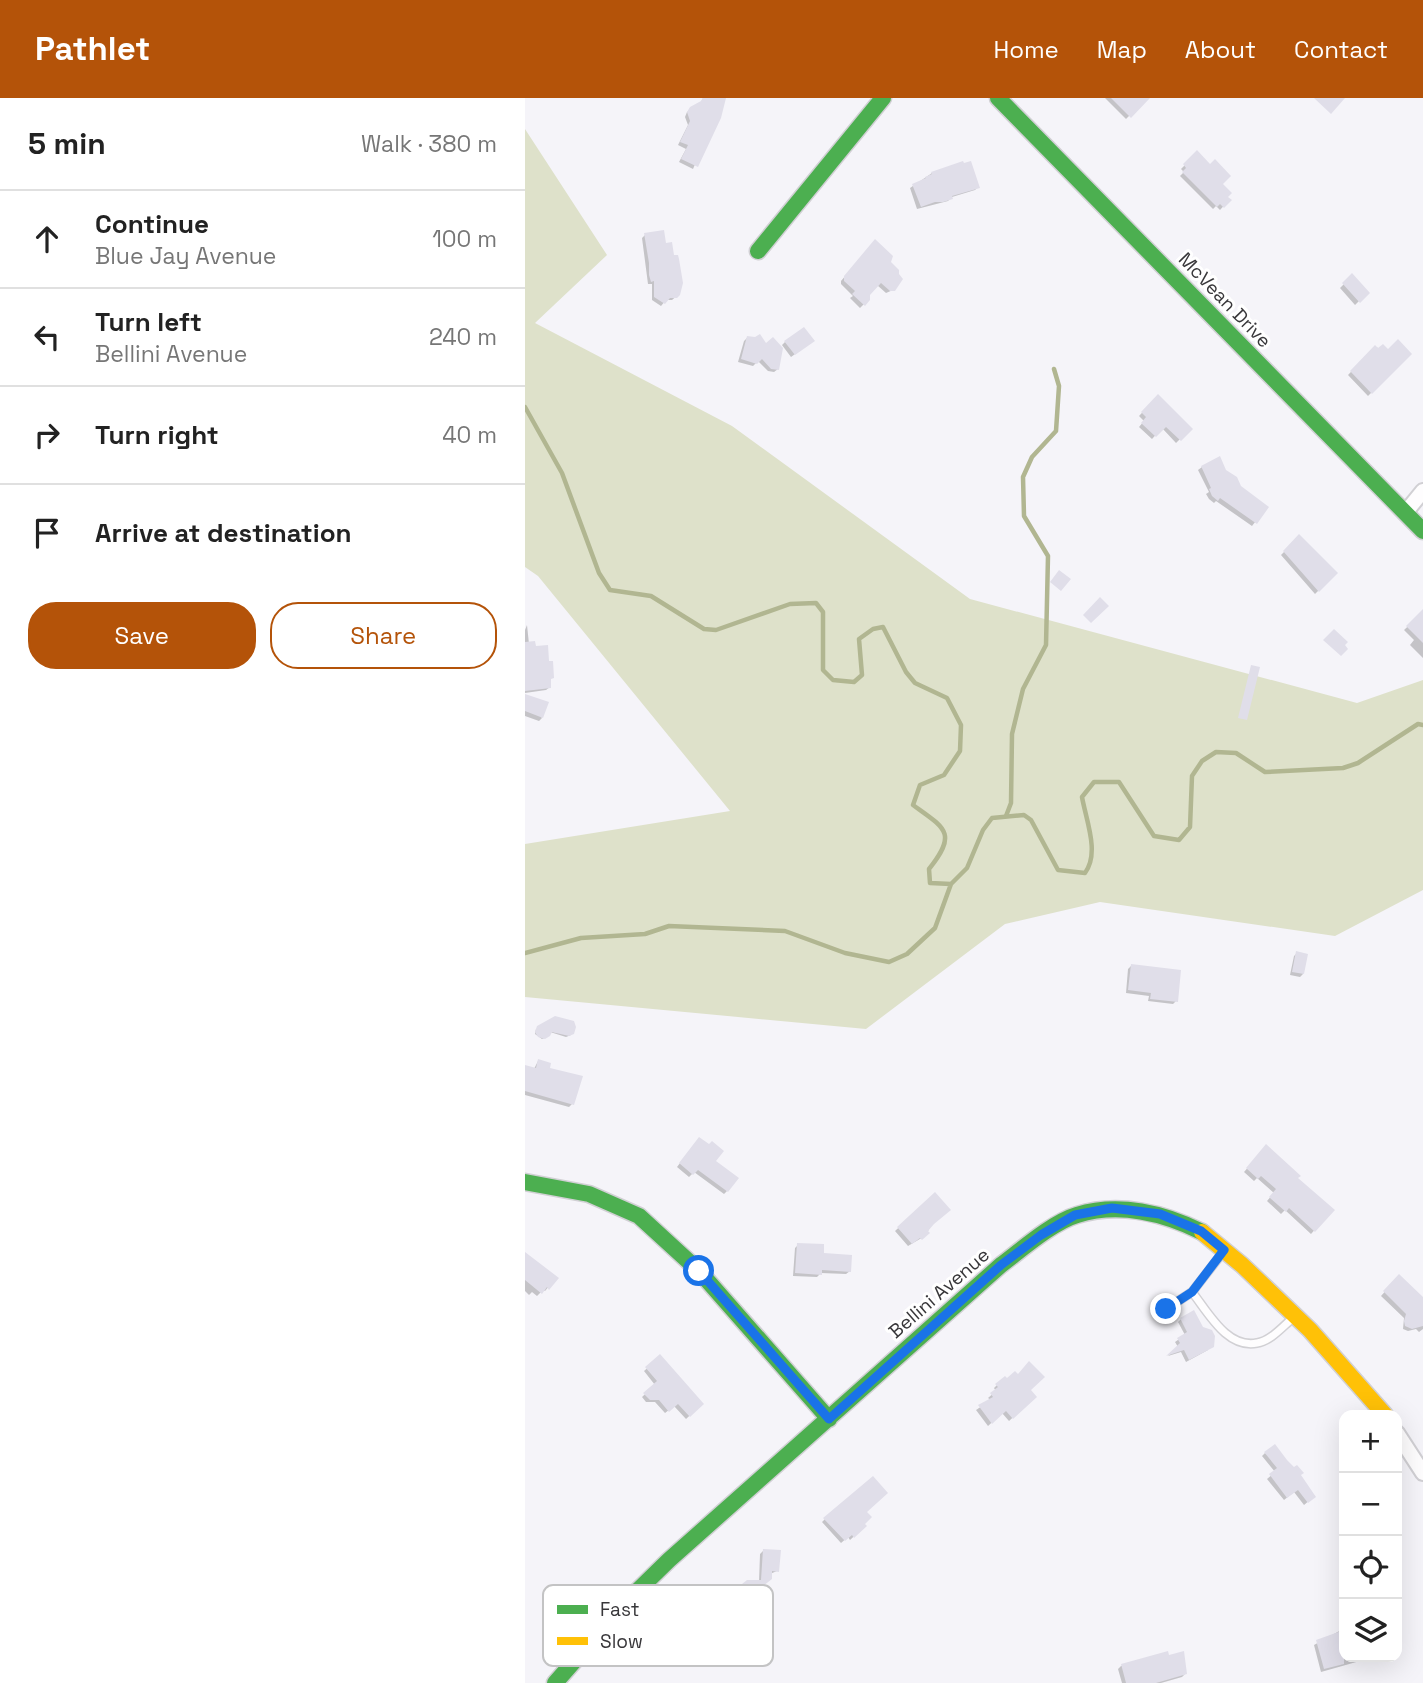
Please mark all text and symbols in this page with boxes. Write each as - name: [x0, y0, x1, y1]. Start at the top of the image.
- text: Pathlet: [35, 28, 150, 70]
- text: Home: [993, 34, 1059, 65]
- text: Map: [1097, 34, 1147, 65]
- text: About: [1185, 34, 1256, 65]
- text: Contact: [1294, 34, 1388, 65]
- text: 5 min: [28, 124, 106, 163]
- text: Walk · 380 m: [361, 129, 497, 159]
- text: Continue: [95, 207, 209, 241]
- icon: ahead: [28, 220, 66, 258]
- text: 100 m: [432, 224, 497, 254]
- text: Blue Jay Avenue: [95, 241, 276, 271]
- street label: McVean Drive: [1173, 247, 1277, 353]
- text: Turn left: [95, 305, 202, 339]
- icon: left: [28, 318, 66, 356]
- text: 240 m: [429, 322, 497, 352]
- text: Bellini Avenue: [95, 339, 247, 369]
- icon: right: [28, 416, 66, 454]
- text: Turn right: [95, 418, 219, 452]
- text: 40 m: [442, 420, 497, 450]
- icon: arrive: [28, 514, 66, 552]
- text: Arrive at destination: [95, 516, 352, 550]
- button: Save: [28, 602, 256, 669]
- button: Share: [270, 602, 497, 669]
- street label: Bellini Avenue: [883, 1242, 995, 1344]
- route start: [683, 1255, 714, 1286]
- route end: [1150, 1293, 1181, 1324]
- map controls: [1339, 1410, 1402, 1662]
- button: +: [1339, 1410, 1402, 1473]
- button: −: [1339, 1473, 1402, 1536]
- button: locate: [1339, 1536, 1402, 1599]
- legend: [543, 1585, 773, 1666]
- text: Fast: [600, 1597, 640, 1622]
- button: layers: [1339, 1599, 1402, 1662]
- text: Slow: [600, 1629, 643, 1654]

